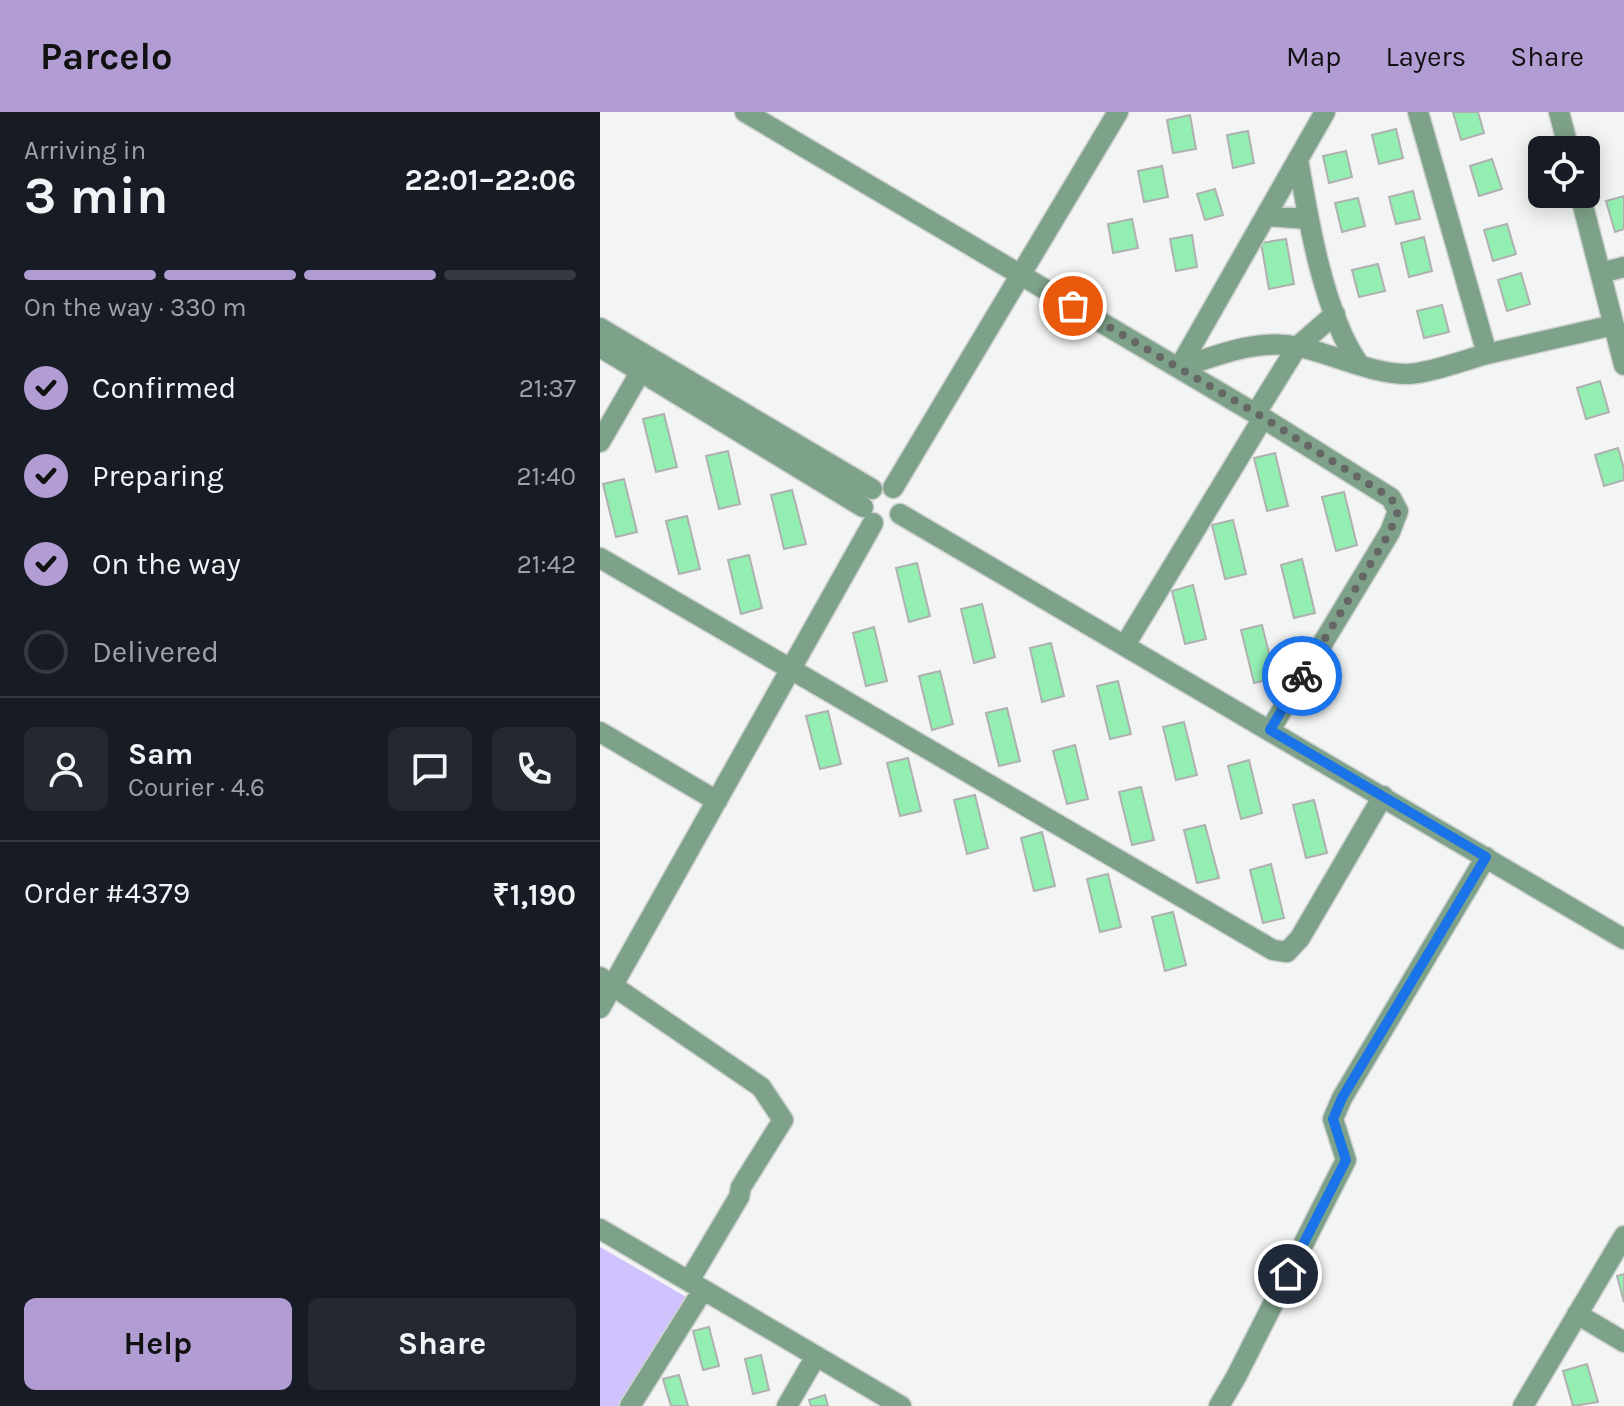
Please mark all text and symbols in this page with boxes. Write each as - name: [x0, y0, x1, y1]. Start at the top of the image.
- text: Parcelo: [40, 34, 173, 79]
- text: Map: [1286, 40, 1341, 73]
- text: Layers: [1385, 40, 1466, 73]
- text: Share: [1510, 40, 1584, 73]
- text: Arriving in: [24, 135, 146, 166]
- map controls: [1528, 136, 1600, 208]
- button: locate: [1528, 136, 1600, 208]
- text: 22:01–22:06: [405, 162, 576, 198]
- text: 3 min: [24, 165, 168, 226]
- pin: [1039, 272, 1107, 340]
- icon: bag: [1051, 284, 1095, 328]
- text: On the way · 330 m: [24, 292, 247, 323]
- icon: check: [24, 366, 68, 410]
- text: Confirmed: [92, 370, 236, 406]
- text: 21:37: [519, 373, 576, 404]
- icon: check: [24, 454, 68, 498]
- text: Preparing: [92, 458, 224, 494]
- text: 21:40: [516, 461, 576, 492]
- icon: check: [24, 542, 68, 586]
- text: On the way: [92, 546, 241, 582]
- text: 21:42: [517, 549, 576, 580]
- text: Delivered: [92, 634, 219, 670]
- courier: [1262, 636, 1342, 716]
- icon: bike: [1280, 654, 1324, 698]
- button: person: [24, 727, 108, 811]
- button: chat: [388, 727, 472, 811]
- button: phone: [492, 727, 576, 811]
- text: Sam: [128, 736, 193, 772]
- text: Courier · 4.6: [128, 772, 265, 803]
- text: Order #4379: [24, 875, 190, 911]
- text: ₹1,190: [493, 877, 576, 913]
- pin: [1254, 1240, 1322, 1308]
- icon: home: [1266, 1252, 1310, 1296]
- button: Help: [24, 1298, 292, 1390]
- button: Share: [308, 1298, 576, 1390]

